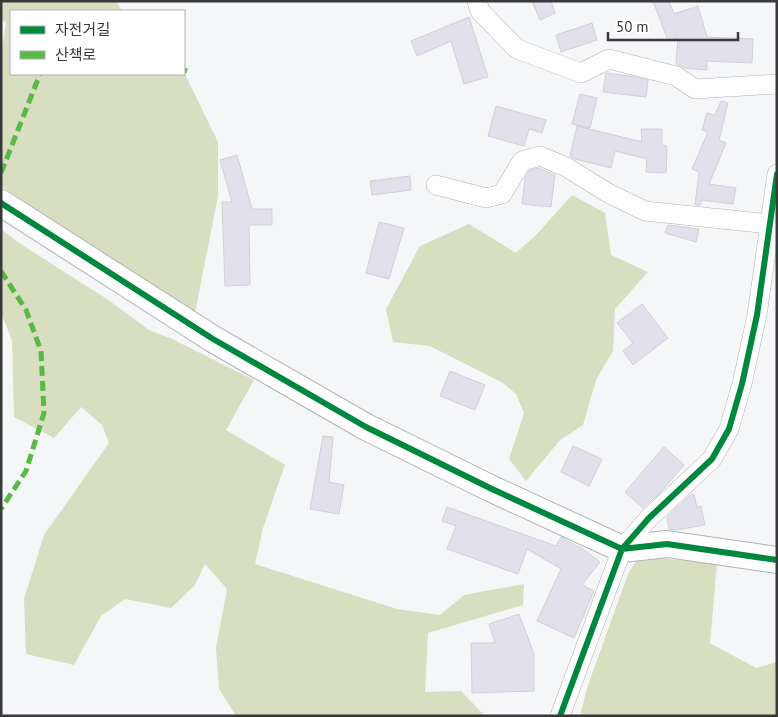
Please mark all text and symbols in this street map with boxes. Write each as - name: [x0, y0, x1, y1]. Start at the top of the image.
- legend: [10, 10, 185, 75]
- scale bar: [608, 10, 738, 42]
- text: 50 m: [616, 17, 649, 36]
- text: 자전거길: [55, 20, 110, 39]
- text: 산책로: [55, 45, 96, 64]

